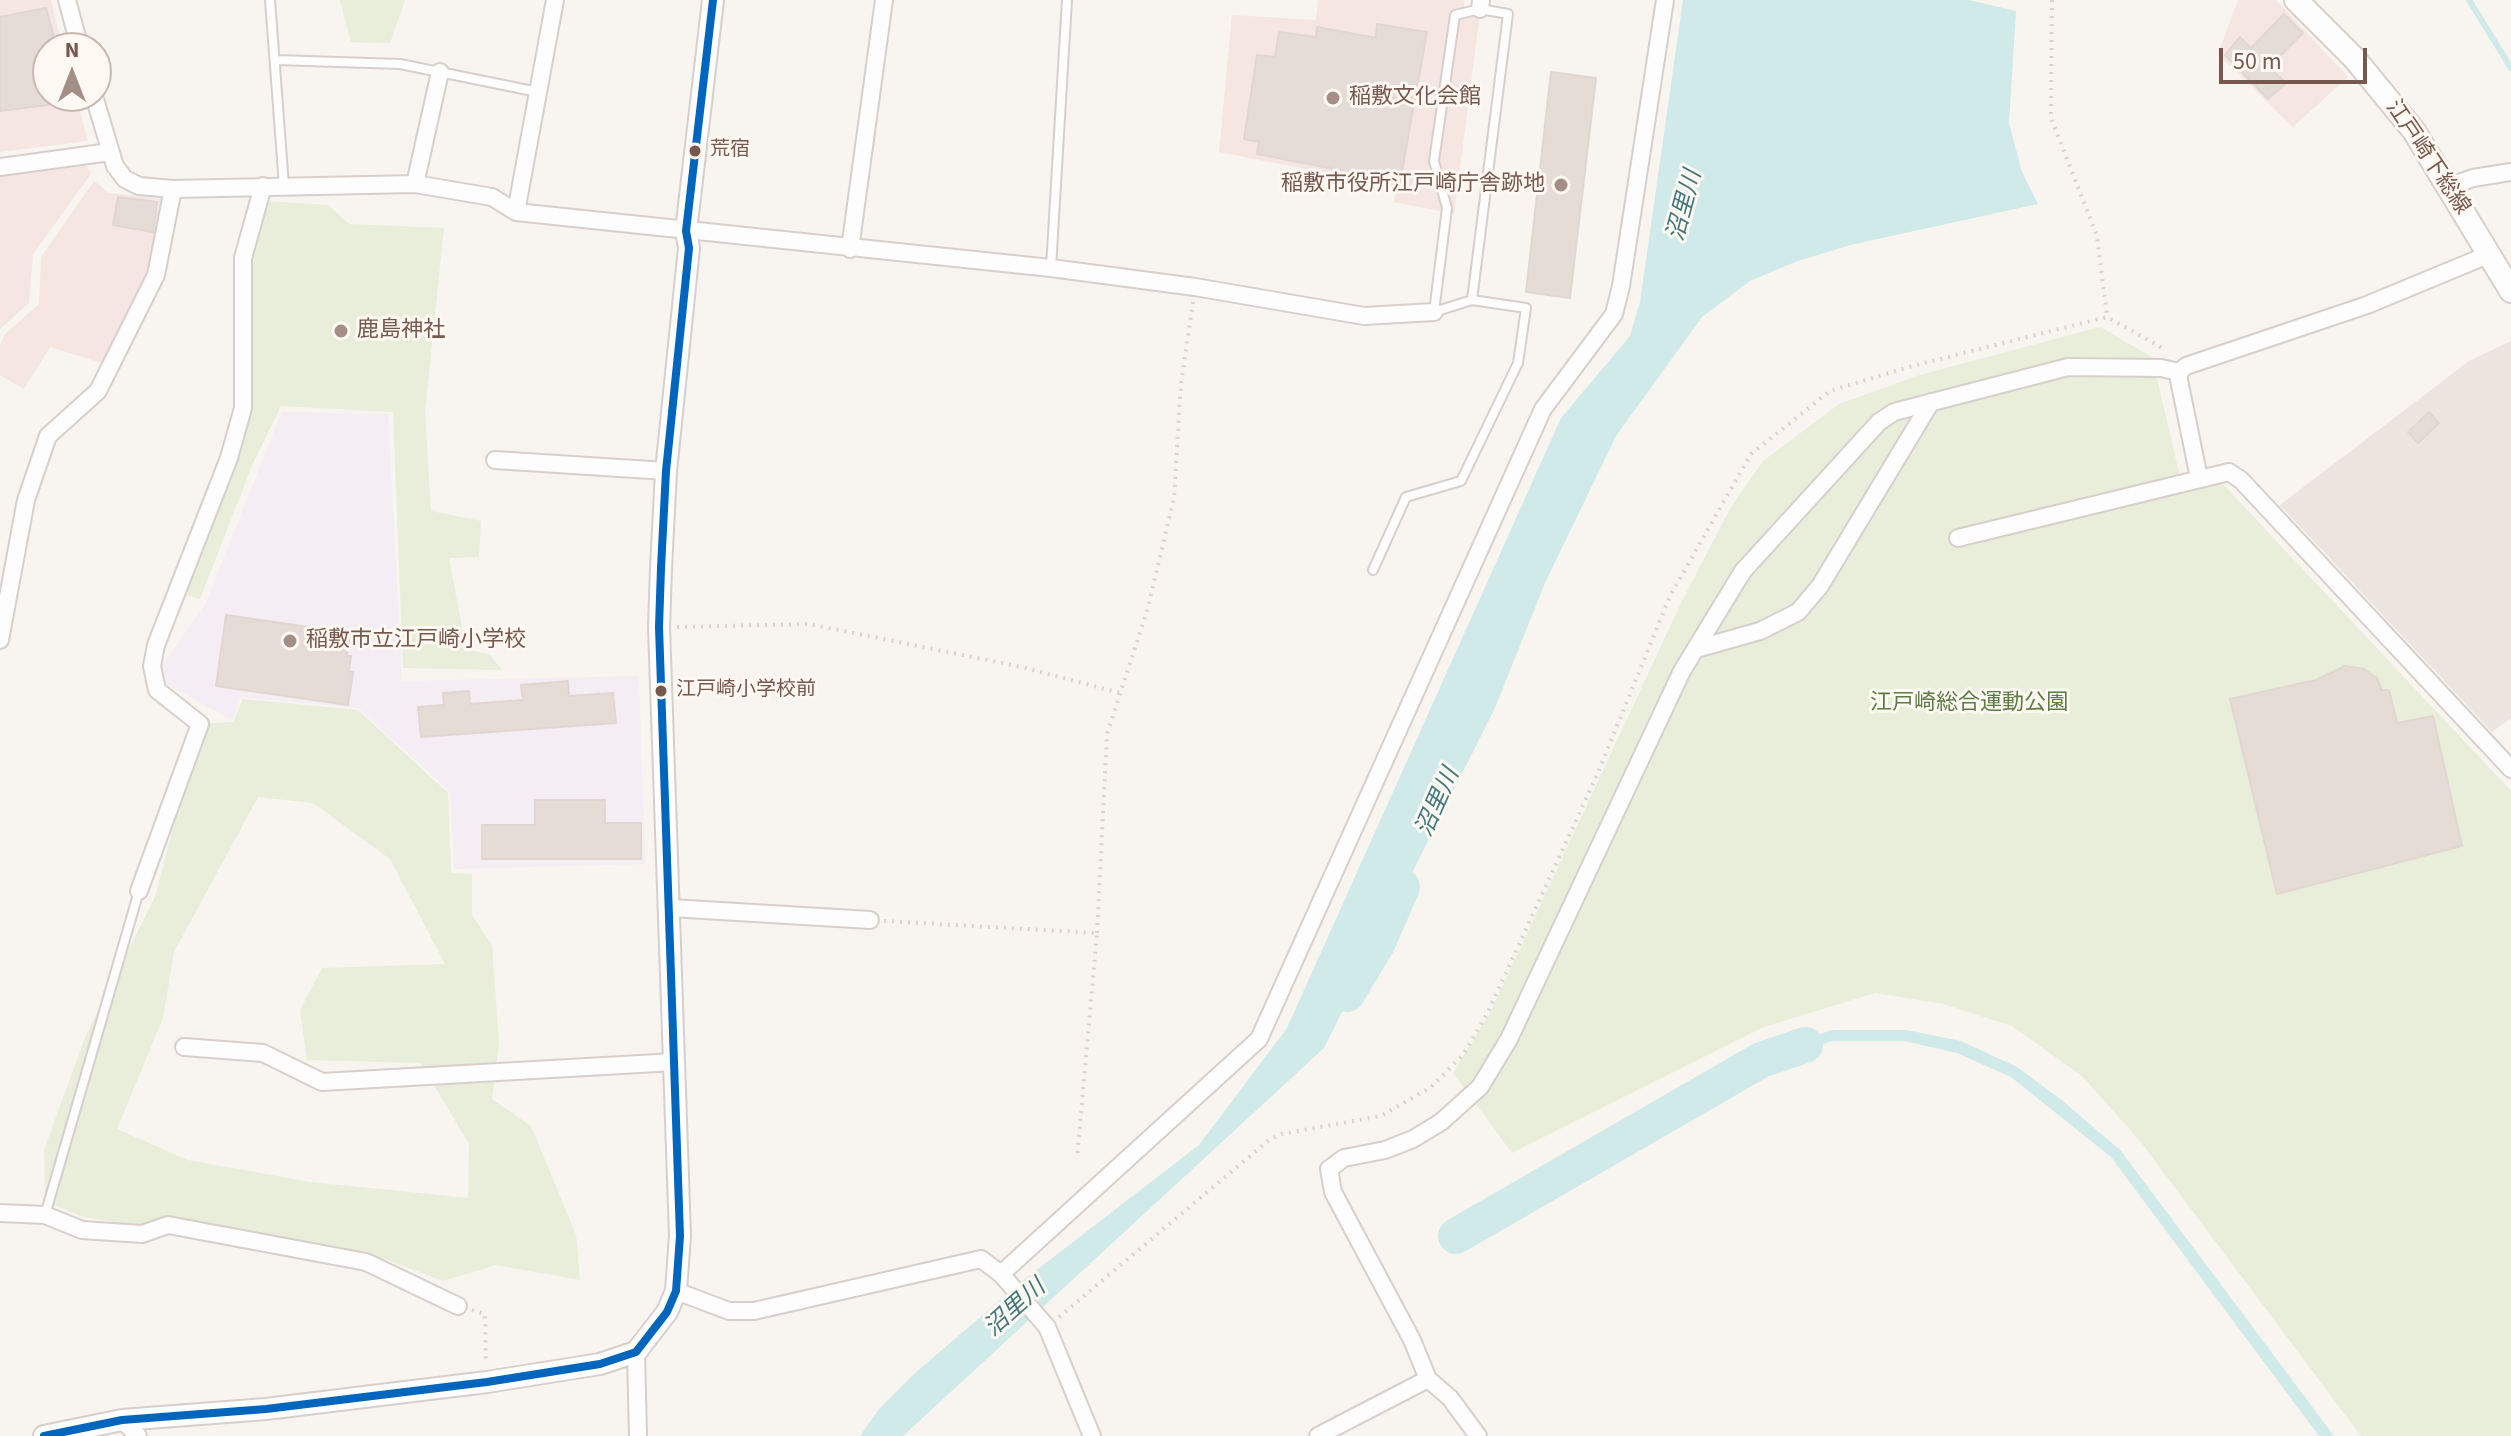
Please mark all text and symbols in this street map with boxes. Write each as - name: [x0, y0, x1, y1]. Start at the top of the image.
- north arrow: [32, 32, 112, 112]
- scale bar: [2223, 32, 2371, 82]
- text: N: [65, 34, 79, 66]
- text: 50 m: [2233, 44, 2282, 79]
- place label: 稲敷文化会館: [1349, 85, 1481, 111]
- marker: 稲敷文化会館: [1324, 89, 1342, 107]
- street label: 江戸崎下総線: [2379, 96, 2475, 220]
- place label: 荒宿: [710, 139, 750, 163]
- marker: 荒宿: [687, 143, 703, 159]
- water label: 沼里川: [1663, 167, 1709, 245]
- place label: 稲敷市役所江戸崎庁舎跡地: [1281, 172, 1545, 198]
- marker: 稲敷市役所江戸崎庁舎跡地: [1552, 176, 1570, 194]
- place label: 鹿島神社: [357, 318, 445, 344]
- marker: 鹿島神社: [332, 322, 350, 340]
- place label: 稲敷市立江戸崎小学校: [306, 628, 526, 654]
- marker: 稲敷市立江戸崎小学校: [281, 632, 299, 650]
- place label: 江戸崎小学校前: [676, 679, 816, 703]
- marker: 江戸崎小学校前: [653, 683, 669, 699]
- park label: 江戸崎総合運動公園: [1870, 691, 2068, 717]
- water label: 沼里川: [1411, 764, 1467, 842]
- water label: 沼里川: [980, 1274, 1052, 1344]

